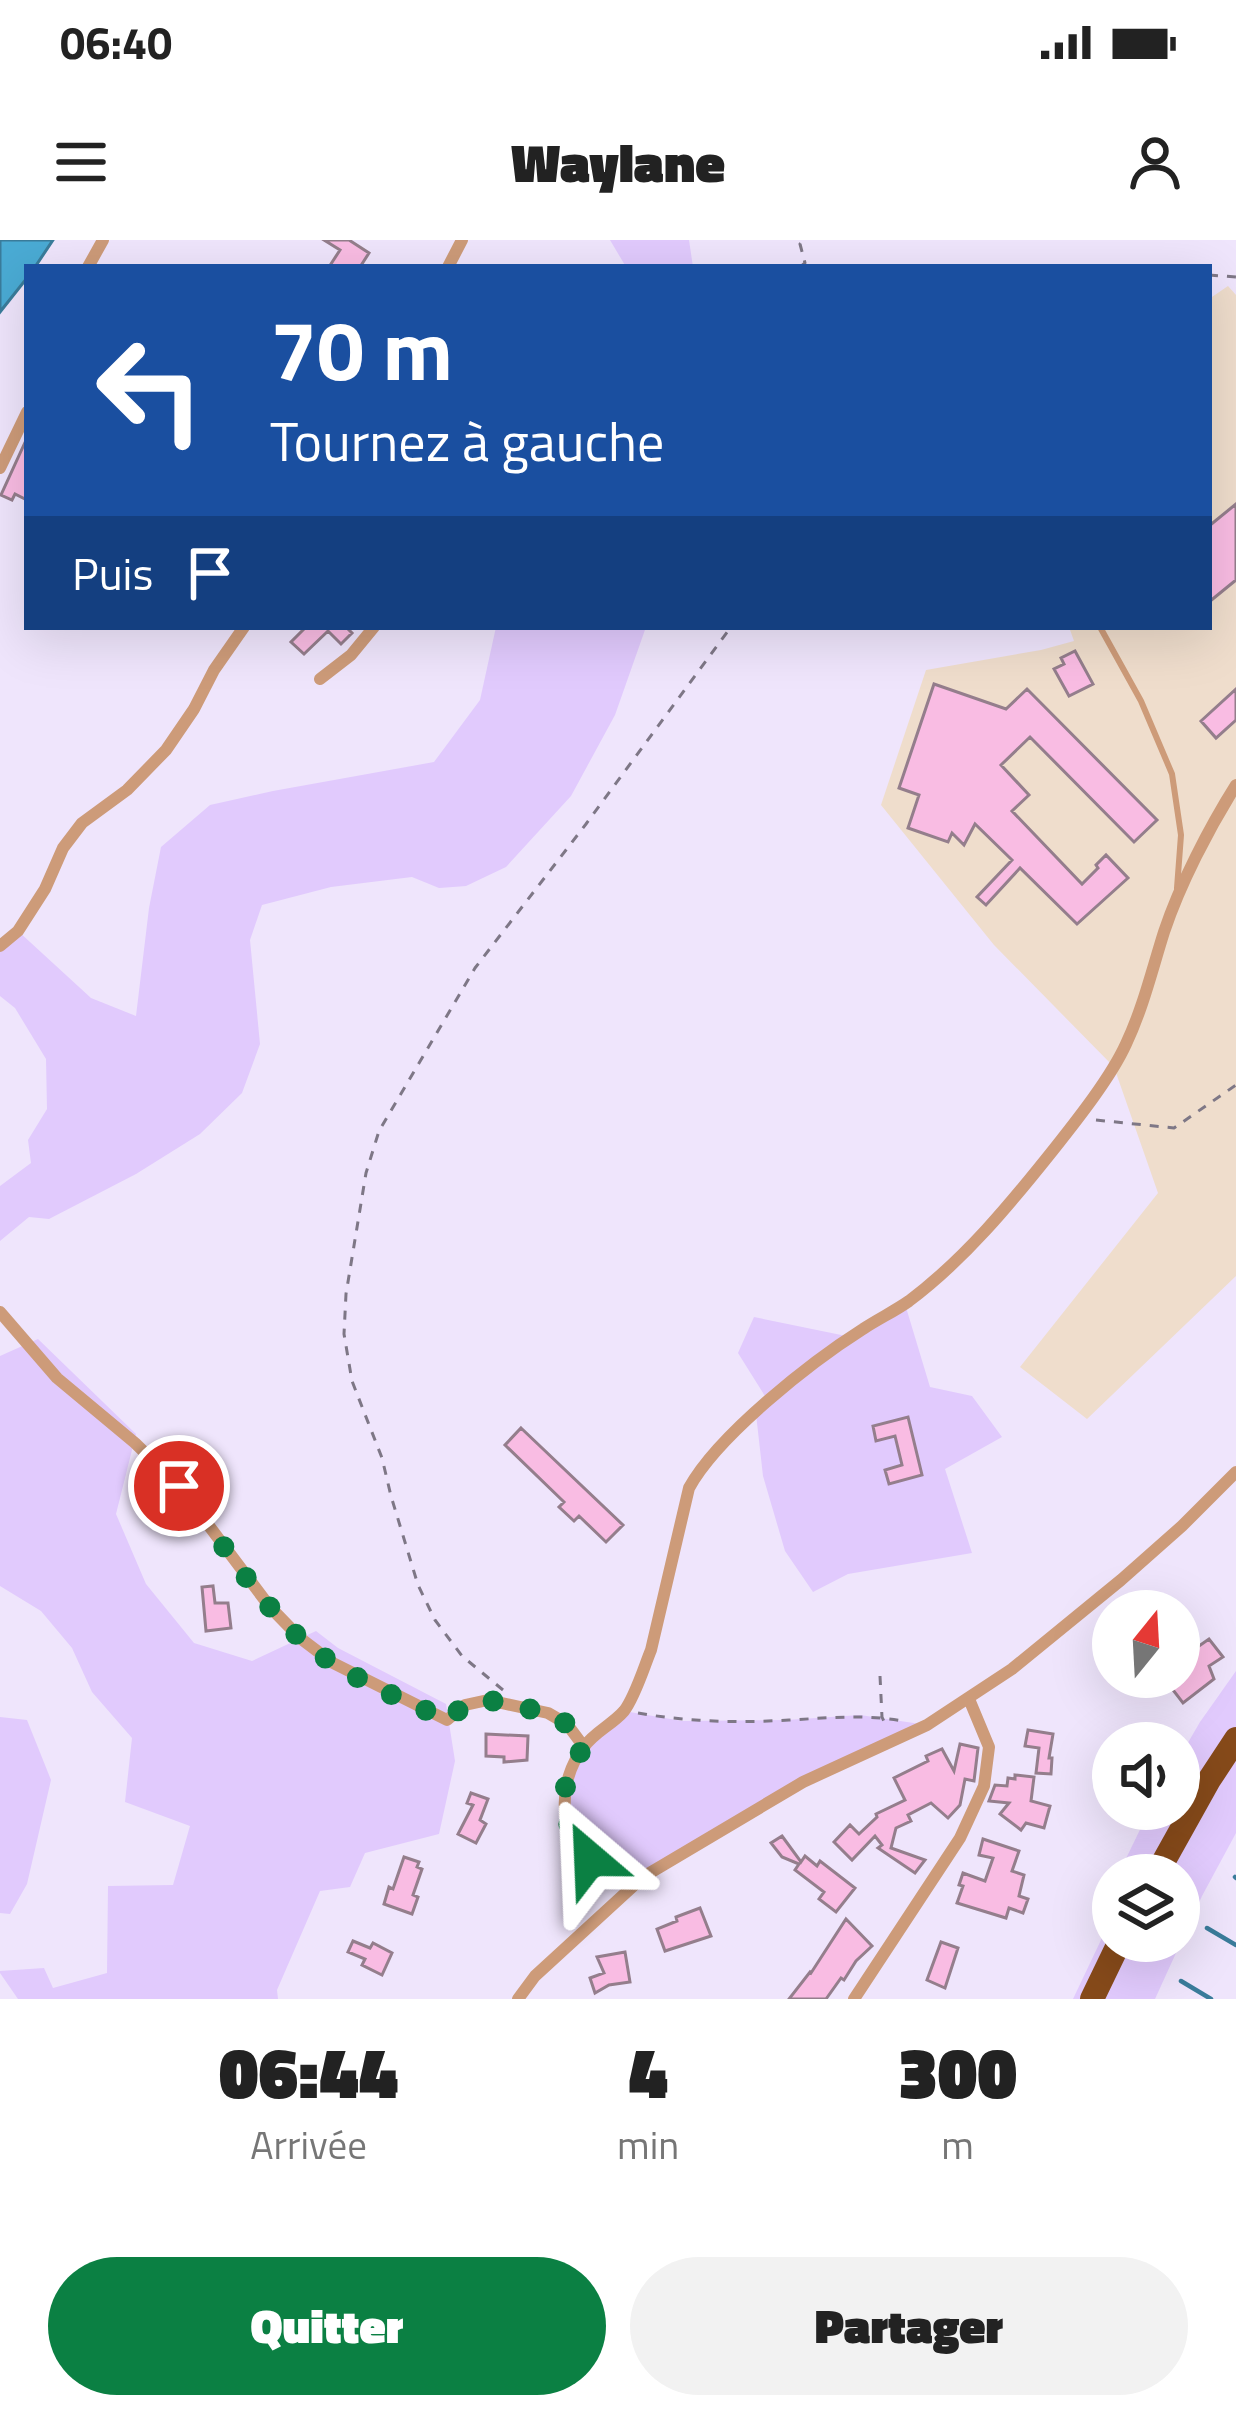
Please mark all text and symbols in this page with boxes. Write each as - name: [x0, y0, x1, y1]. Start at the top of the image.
- text: 06:40: [60, 8, 172, 76]
- text: Waylane: [511, 121, 725, 203]
- icon: menu: [48, 129, 114, 195]
- icon: person: [1122, 129, 1188, 195]
- text: 70 m: [270, 285, 453, 413]
- icon: left: [72, 312, 228, 468]
- text: Tournez à gauche: [270, 400, 664, 482]
- text: Puis: [72, 539, 153, 607]
- icon: arrive: [177, 540, 243, 606]
- pin: [128, 1435, 230, 1537]
- icon: arrive: [146, 1453, 212, 1519]
- north arrow: [1092, 1590, 1200, 1698]
- map controls: [1092, 1590, 1200, 1962]
- button: sound: [1092, 1722, 1200, 1830]
- position arrow: [527, 1796, 653, 1922]
- button: layers: [1092, 1854, 1200, 1962]
- text: 06:44: [219, 2016, 398, 2126]
- text: 4: [628, 2016, 668, 2126]
- text: 300: [898, 2016, 1017, 2126]
- text: Arrivée: [250, 2115, 367, 2174]
- text: min: [617, 2115, 679, 2174]
- text: m: [941, 2115, 974, 2174]
- button: Quitter: [48, 2257, 606, 2395]
- button: Partager: [630, 2257, 1188, 2395]

